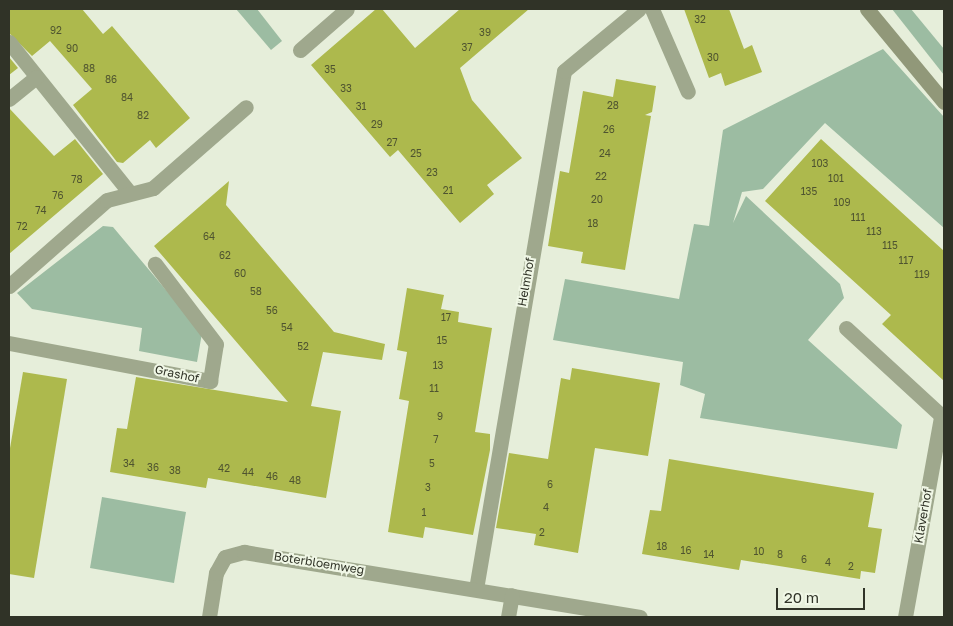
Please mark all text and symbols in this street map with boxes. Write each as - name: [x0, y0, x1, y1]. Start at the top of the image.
- house number: 32: [694, 14, 706, 26]
- house number: 92: [50, 25, 62, 37]
- house number: 39: [479, 27, 491, 39]
- house number: 37: [461, 42, 473, 54]
- house number: 90: [66, 43, 78, 55]
- house number: 30: [707, 52, 719, 64]
- house number: 88: [83, 63, 95, 75]
- house number: 35: [324, 64, 336, 76]
- house number: 86: [105, 74, 117, 86]
- house number: 33: [340, 83, 352, 95]
- house number: 84: [121, 92, 133, 104]
- house number: 28: [607, 100, 619, 112]
- house number: 31: [356, 101, 366, 113]
- house number: 82: [137, 110, 149, 122]
- house number: 29: [371, 119, 383, 131]
- house number: 26: [603, 124, 615, 136]
- house number: 27: [386, 137, 398, 149]
- house number: 25: [410, 148, 422, 160]
- house number: 24: [599, 148, 611, 160]
- house number: 103: [812, 158, 828, 170]
- house number: 23: [426, 167, 438, 179]
- house number: 22: [595, 171, 607, 183]
- house number: 101: [828, 173, 844, 185]
- house number: 78: [71, 174, 83, 186]
- house number: 21: [443, 185, 453, 197]
- house number: 135: [801, 186, 817, 198]
- house number: 76: [52, 190, 64, 202]
- house number: 20: [591, 194, 603, 206]
- house number: 109: [833, 197, 851, 209]
- house number: 74: [35, 205, 47, 217]
- house number: 111: [851, 212, 865, 224]
- house number: 18: [588, 218, 598, 230]
- house number: 72: [16, 221, 28, 233]
- house number: 113: [866, 226, 882, 238]
- house number: 64: [203, 231, 215, 243]
- house number: 115: [882, 240, 898, 252]
- house number: 62: [219, 250, 231, 262]
- house number: 117: [899, 255, 913, 267]
- street label: Helmhof: [515, 256, 537, 308]
- house number: 60: [234, 268, 246, 280]
- house number: 119: [914, 269, 930, 281]
- house number: 58: [250, 286, 262, 298]
- house number: 56: [266, 305, 278, 317]
- house number: 17: [441, 312, 451, 324]
- house number: 54: [281, 322, 293, 334]
- house number: 15: [437, 335, 447, 347]
- house number: 52: [297, 341, 309, 353]
- house number: 13: [433, 360, 443, 372]
- street label: Grashof: [153, 362, 201, 386]
- house number: 11: [429, 383, 439, 395]
- house number: 9: [437, 411, 443, 423]
- house number: 7: [433, 434, 439, 446]
- house number: 34: [123, 458, 135, 470]
- house number: 5: [429, 458, 435, 470]
- house number: 36: [147, 462, 159, 474]
- house number: 42: [218, 463, 230, 475]
- house number: 38: [169, 465, 181, 477]
- house number: 44: [242, 467, 254, 479]
- house number: 46: [266, 471, 278, 483]
- house number: 48: [289, 475, 301, 487]
- house number: 6: [547, 479, 553, 491]
- house number: 3: [425, 482, 431, 494]
- street label: Klaverhof: [911, 487, 935, 545]
- house number: 4: [543, 502, 549, 514]
- house number: 1: [422, 507, 426, 519]
- house number: 2: [539, 527, 545, 539]
- house number: 18: [657, 541, 667, 553]
- house number: 16: [681, 545, 691, 557]
- house number: 10: [753, 546, 765, 558]
- street label: Boterbloemweg: [273, 549, 365, 577]
- house number: 14: [704, 549, 714, 561]
- house number: 8: [777, 549, 783, 561]
- house number: 6: [801, 554, 807, 566]
- house number: 4: [825, 557, 831, 569]
- house number: 2: [848, 561, 854, 573]
- scale bar: [778, 578, 867, 610]
- text: 20 m: [784, 588, 819, 606]

